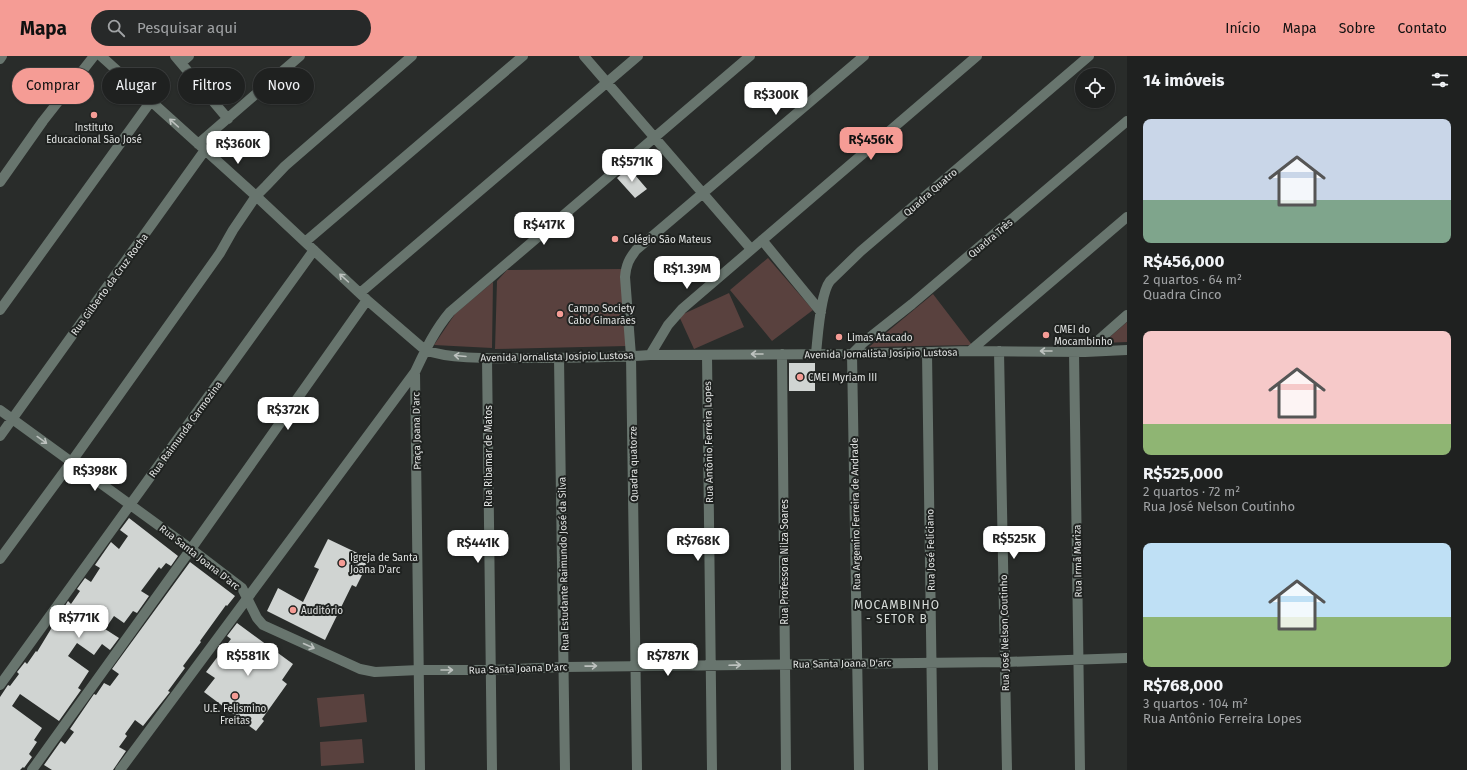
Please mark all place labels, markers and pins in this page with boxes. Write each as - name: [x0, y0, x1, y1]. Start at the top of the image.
- pin: R$300K: [743, 82, 809, 116]
- marker: Instituto Educacional São José: [89, 110, 99, 120]
- place label: Instituto Educacional São José: [46, 122, 142, 146]
- pin: R$456K: [838, 127, 904, 161]
- pin: R$360K: [205, 131, 271, 165]
- pin: R$571K: [599, 149, 665, 183]
- pin: R$417K: [511, 212, 577, 246]
- marker: Colégio São Mateus: [610, 234, 620, 244]
- place label: Colégio São Mateus: [623, 234, 711, 246]
- pin: R$1.39M: [650, 256, 724, 290]
- place label: Campo Society Cabo Gimarães: [568, 303, 636, 327]
- marker: Campo Society Cabo Gimarães: [555, 309, 565, 319]
- place label: CMEI do Mocambinho: [1054, 324, 1113, 348]
- marker: CMEI do Mocambinho: [1041, 330, 1051, 340]
- marker: Limas Atacado: [834, 332, 844, 342]
- place label: Limas Atacado: [847, 332, 913, 344]
- marker: CMEI Myriam III: [795, 372, 805, 382]
- place label: CMEI Myriam III: [808, 372, 877, 384]
- pin: R$372K: [255, 397, 321, 431]
- pin: R$398K: [62, 458, 128, 492]
- pin: R$525K: [981, 526, 1047, 560]
- pin: R$768K: [665, 528, 731, 562]
- pin: R$441K: [445, 530, 511, 564]
- place label: Igreja de Santa Joana D'arc: [350, 552, 418, 576]
- marker: Igreja de Santa Joana D'arc: [337, 558, 347, 568]
- pin: R$771K: [46, 605, 112, 639]
- marker: Auditório: [288, 605, 298, 615]
- place label: Auditório: [301, 605, 343, 617]
- pin: R$581K: [215, 643, 281, 677]
- pin: R$787K: [635, 643, 701, 677]
- marker: U.E. Felismino Freitas: [230, 691, 240, 701]
- place label: U.E. Felismino Freitas: [204, 703, 267, 727]

